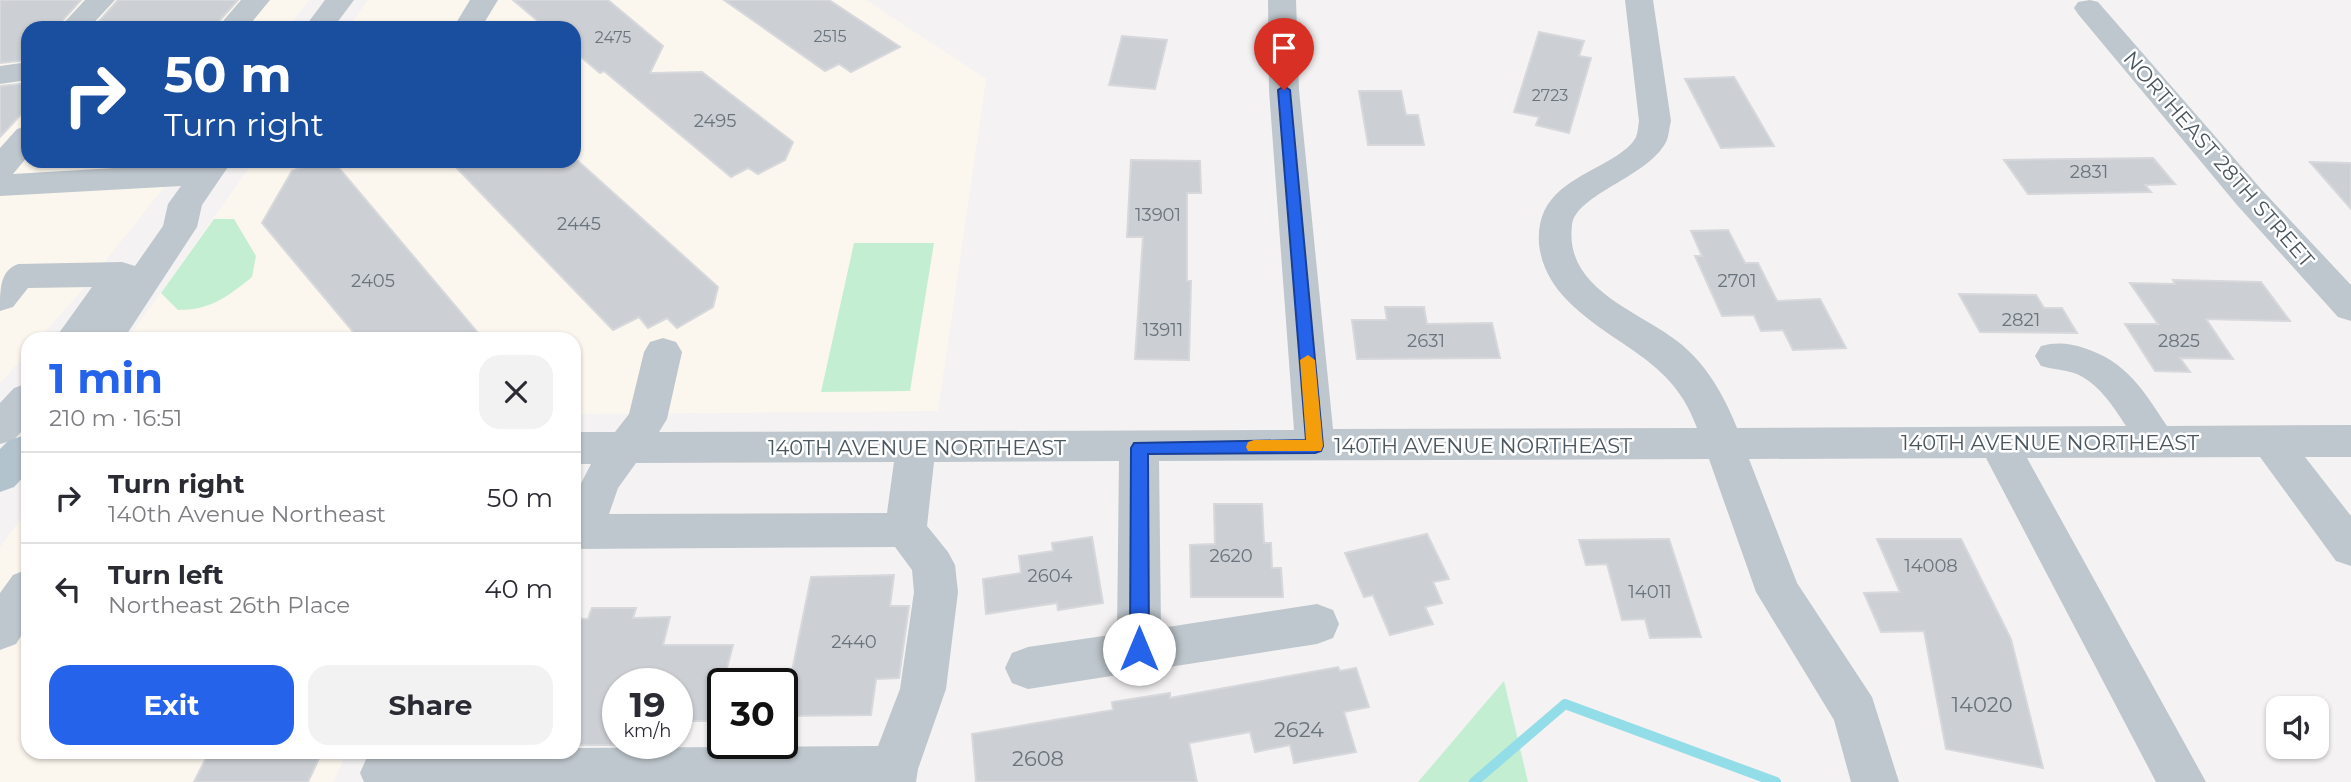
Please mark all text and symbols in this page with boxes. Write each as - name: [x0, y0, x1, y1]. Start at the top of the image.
- pin: [1254, 18, 1314, 90]
- house number: 2515: [814, 27, 846, 46]
- house number: 2475: [595, 28, 631, 47]
- icon: arrive: [1265, 29, 1303, 67]
- text: 50 m: [164, 45, 292, 104]
- street label: NORTHEAST 28TH STREET: [2118, 46, 2320, 272]
- icon: right: [49, 49, 140, 140]
- house number: 2723: [1532, 86, 1568, 105]
- text: Turn right: [164, 105, 324, 144]
- house number: 2495: [694, 110, 736, 132]
- house number: 2831: [2070, 161, 2108, 183]
- house number: 13901: [1135, 204, 1181, 226]
- house number: 2445: [557, 213, 601, 235]
- house number: 2405: [351, 270, 395, 292]
- house number: 2701: [1718, 270, 1756, 292]
- house number: 2821: [2002, 309, 2040, 331]
- house number: 13911: [1143, 319, 1183, 341]
- house number: 2631: [1407, 330, 1445, 352]
- house number: 2825: [2158, 330, 2200, 352]
- text: 1 min: [49, 352, 163, 404]
- button: close: [479, 355, 553, 429]
- text: 210 m · 16:51: [49, 404, 182, 432]
- street label: 140TH AVENUE NORTHEAST: [1901, 430, 2199, 455]
- street label: 140TH AVENUE NORTHEAST: [1334, 433, 1632, 458]
- street label: 140TH AVENUE NORTHEAST: [768, 435, 1066, 460]
- text: Turn right: [108, 468, 244, 500]
- icon: right: [49, 479, 87, 517]
- text: 50 m: [487, 482, 553, 514]
- text: 140th Avenue Northeast: [108, 500, 386, 528]
- house number: 2620: [1209, 545, 1253, 567]
- house number: 14008: [1904, 555, 1958, 577]
- text: Turn left: [108, 559, 224, 591]
- house number: 2604: [1028, 565, 1073, 587]
- icon: left: [49, 570, 87, 608]
- text: 40 m: [484, 573, 553, 605]
- house number: 14011: [1628, 581, 1672, 603]
- text: Northeast 26th Place: [108, 591, 350, 619]
- position arrow: [1102, 612, 1176, 686]
- house number: 2440: [831, 631, 877, 653]
- button: Exit: [49, 665, 294, 745]
- button: Share: [308, 665, 553, 745]
- speed limit sign: 30: [707, 668, 798, 759]
- text: 19: [629, 683, 666, 726]
- house number: 14020: [1951, 692, 2013, 717]
- map controls: [2266, 696, 2329, 759]
- button: sound: [2266, 696, 2329, 759]
- house number: 2624: [1274, 717, 1324, 742]
- text: km/h: [623, 720, 672, 742]
- house number: 2608: [1012, 746, 1064, 771]

